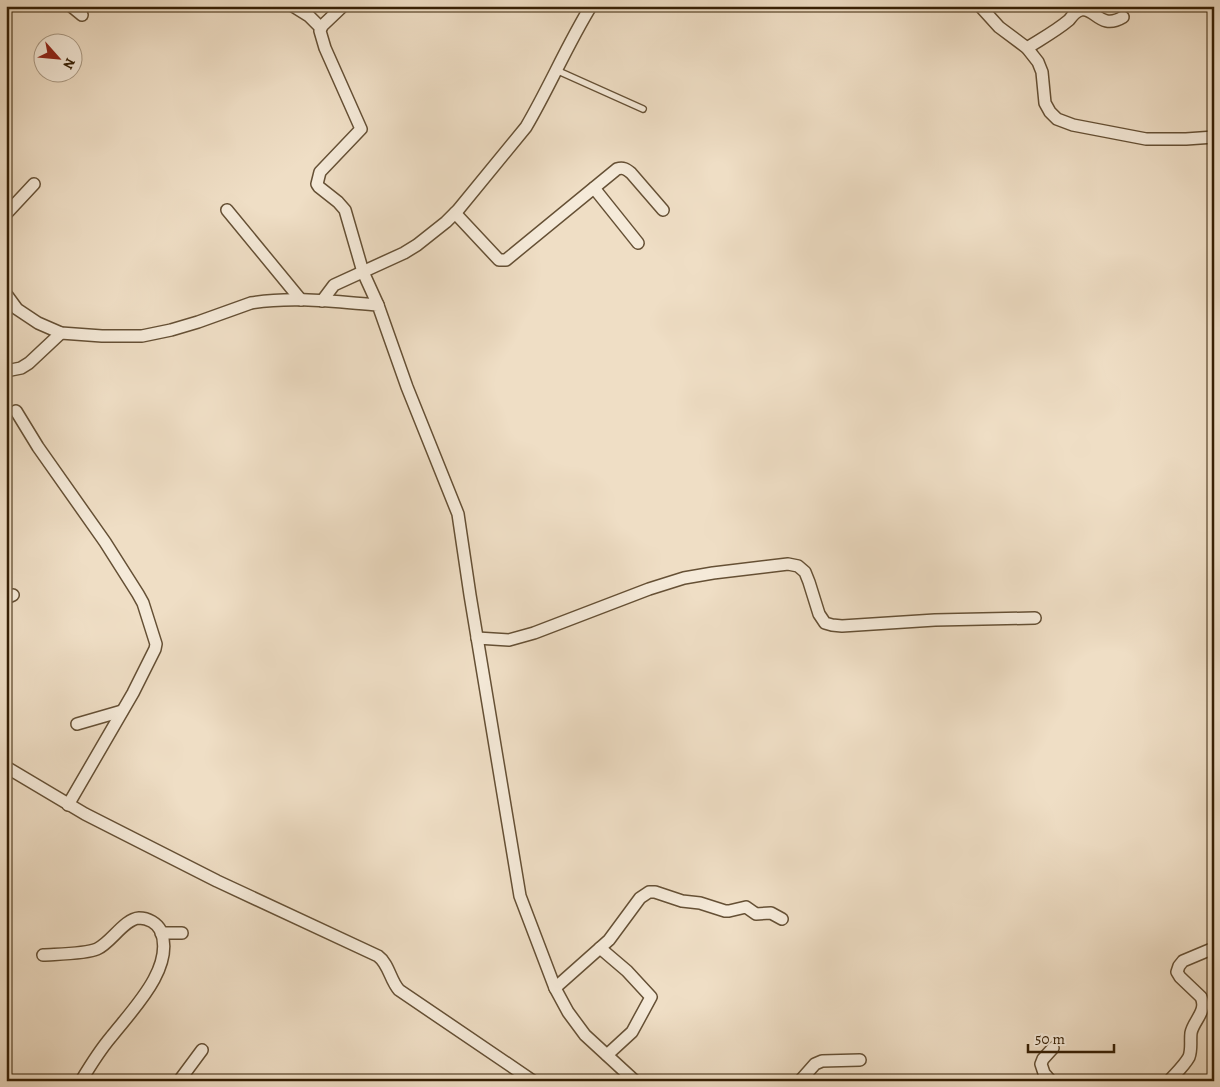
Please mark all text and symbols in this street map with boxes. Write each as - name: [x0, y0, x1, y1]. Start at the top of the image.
- north arrow: [32, 32, 82, 82]
- text: N: [58, 55, 80, 73]
- scale bar: [1028, 1022, 1114, 1054]
- text: 50 m: [1035, 1029, 1065, 1049]

